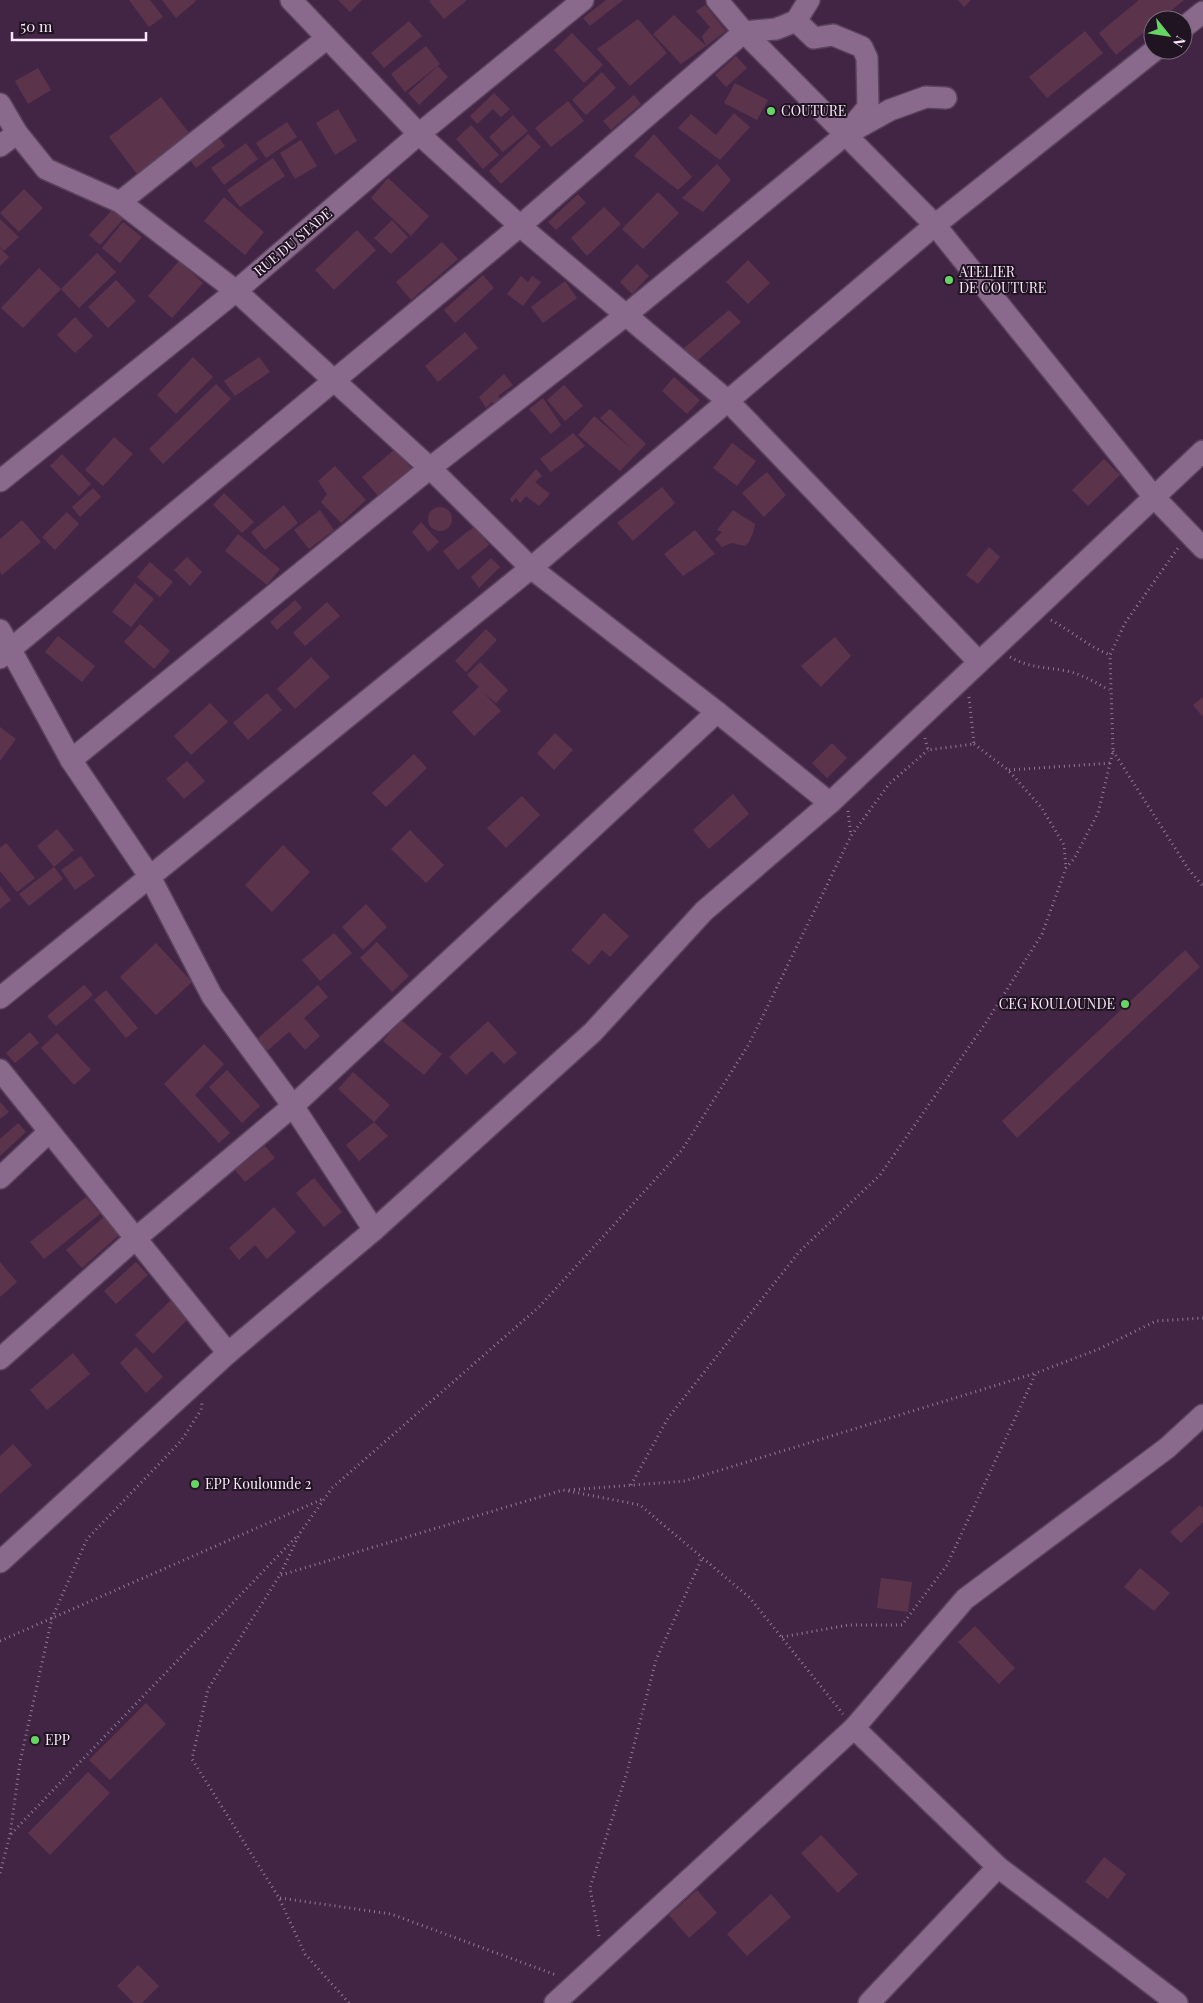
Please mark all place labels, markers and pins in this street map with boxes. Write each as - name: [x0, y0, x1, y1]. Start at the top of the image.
- place label: COUTURE: [781, 101, 846, 120]
- marker: COUTURE: [765, 105, 777, 117]
- place label: ATELIER DE COUTURE: [958, 262, 1046, 297]
- marker: ATELIER DE COUTURE: [943, 274, 955, 286]
- place label: CEG KOULOUNDE: [999, 994, 1115, 1013]
- marker: CEG KOULOUNDE: [1119, 998, 1131, 1010]
- place label: EPP Koulounde 2: [205, 1474, 312, 1493]
- marker: EPP Koulounde 2: [189, 1478, 201, 1490]
- place label: EPP: [45, 1730, 70, 1749]
- marker: EPP: [29, 1734, 41, 1746]

